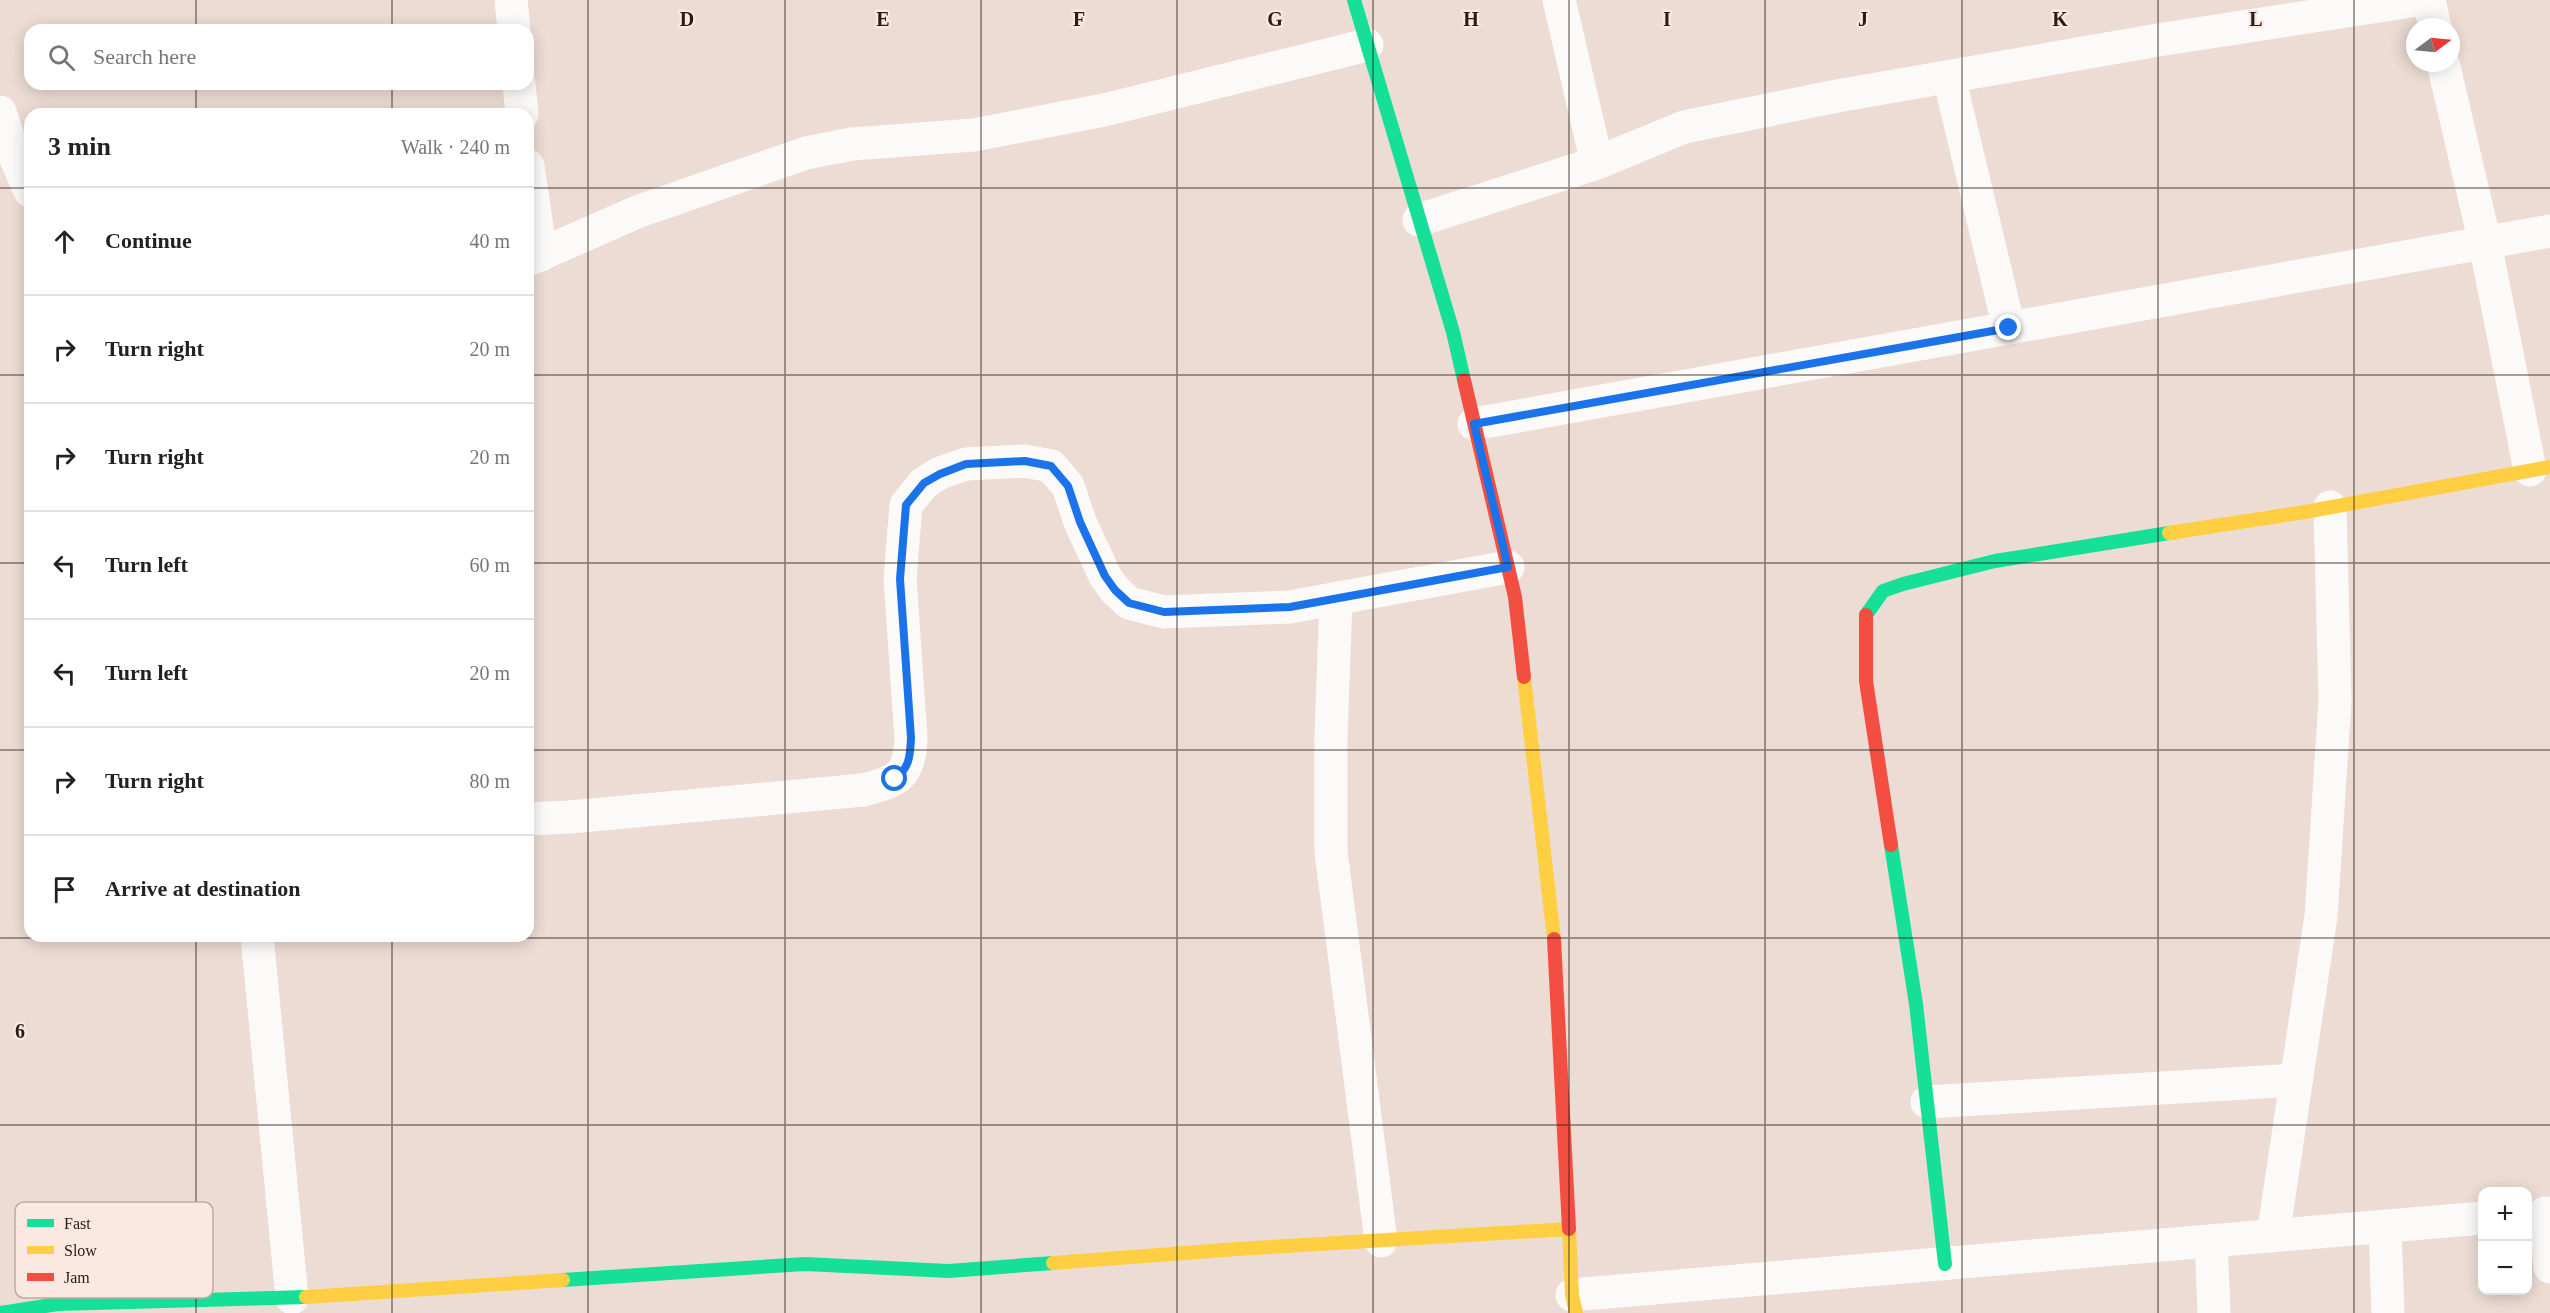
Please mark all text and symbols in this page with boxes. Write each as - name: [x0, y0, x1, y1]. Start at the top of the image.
- text: D: [680, 8, 694, 30]
- text: E: [876, 8, 890, 30]
- text: F: [1073, 8, 1085, 30]
- text: G: [1267, 8, 1283, 30]
- text: H: [1463, 8, 1479, 30]
- text: I: [1663, 8, 1671, 30]
- text: J: [1858, 8, 1868, 30]
- text: K: [2052, 8, 2068, 30]
- text: L: [2249, 8, 2263, 30]
- north arrow: [2406, 18, 2460, 72]
- search box: [24, 24, 534, 90]
- icon: search: [45, 41, 78, 74]
- text: Search here: [93, 44, 196, 69]
- text: 3 min: [48, 132, 111, 161]
- text: Walk · 240 m: [401, 136, 510, 158]
- icon: ahead: [48, 225, 81, 258]
- text: Continue: [105, 228, 192, 253]
- text: 40 m: [469, 230, 510, 252]
- route end: [1995, 314, 2021, 340]
- icon: right: [48, 333, 81, 366]
- text: Turn right: [105, 336, 204, 361]
- text: 20 m: [469, 338, 510, 360]
- icon: right: [48, 441, 81, 474]
- text: Turn right: [105, 444, 204, 469]
- text: 20 m: [469, 446, 510, 468]
- icon: left: [48, 549, 81, 582]
- text: Turn left: [105, 552, 188, 577]
- text: 60 m: [469, 554, 510, 576]
- icon: left: [48, 657, 81, 690]
- text: Turn left: [105, 660, 188, 685]
- text: 20 m: [469, 662, 510, 684]
- icon: right: [48, 765, 81, 798]
- route start: [881, 765, 907, 791]
- text: Turn right: [105, 768, 204, 793]
- text: 80 m: [469, 770, 510, 792]
- icon: arrive: [48, 873, 81, 906]
- text: Arrive at destination: [105, 876, 301, 901]
- text: 6: [15, 1020, 25, 1042]
- map controls: [2478, 1187, 2532, 1295]
- button: +: [2478, 1187, 2532, 1241]
- legend: [15, 1202, 213, 1298]
- text: Fast: [64, 1215, 91, 1232]
- button: −: [2478, 1241, 2532, 1295]
- text: Slow: [64, 1242, 97, 1259]
- text: Jam: [64, 1269, 90, 1286]

